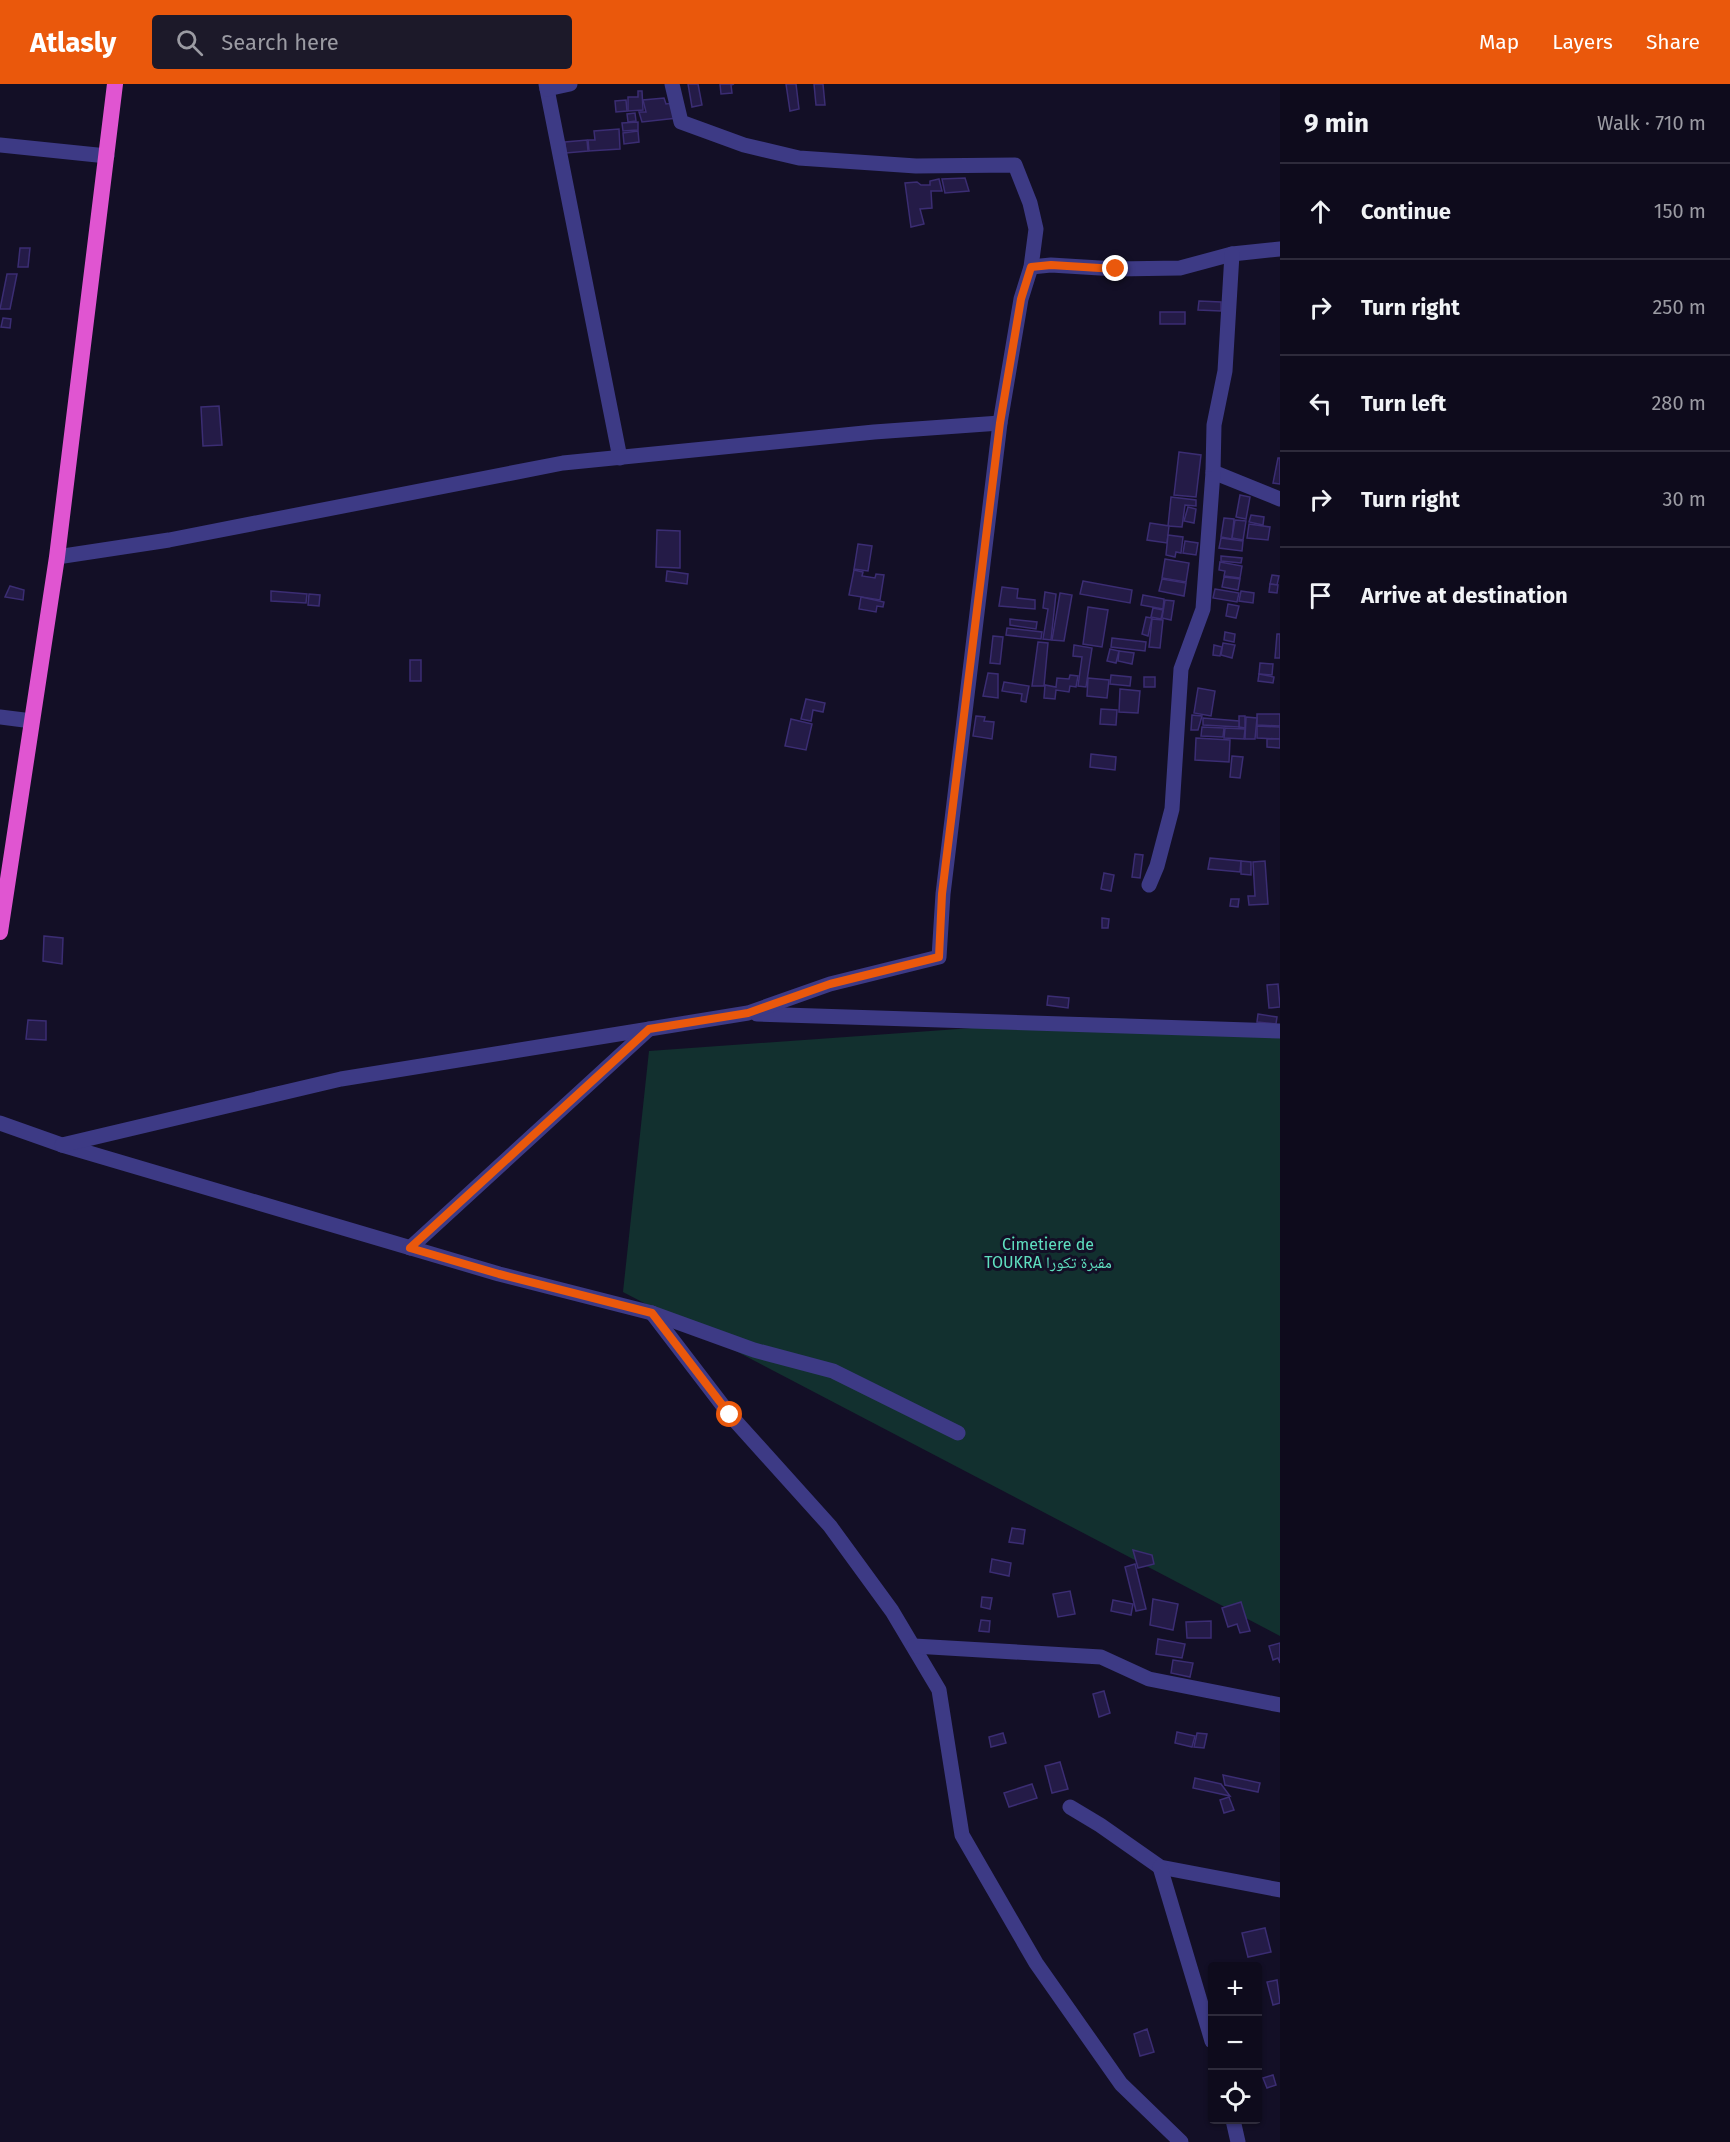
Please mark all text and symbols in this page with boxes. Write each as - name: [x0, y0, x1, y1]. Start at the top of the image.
- search box: [152, 15, 572, 69]
- text: Atlasly: [30, 26, 116, 59]
- icon: search: [173, 26, 206, 59]
- text: Search here: [221, 29, 339, 56]
- text: Map: [1479, 29, 1519, 55]
- text: Layers: [1552, 29, 1613, 55]
- text: Share: [1646, 29, 1700, 55]
- text: 9 min: [1304, 108, 1369, 139]
- text: Walk · 710 m: [1597, 111, 1706, 135]
- icon: ahead: [1304, 195, 1337, 228]
- text: Continue: [1361, 198, 1451, 225]
- text: 150 m: [1654, 199, 1706, 223]
- route end: [1102, 255, 1128, 281]
- icon: right: [1304, 291, 1337, 324]
- text: Turn right: [1361, 294, 1460, 321]
- text: 250 m: [1652, 295, 1706, 319]
- icon: left: [1304, 387, 1337, 420]
- text: Turn left: [1361, 390, 1446, 417]
- text: 280 m: [1651, 391, 1706, 415]
- icon: right: [1304, 483, 1337, 516]
- text: Turn right: [1361, 486, 1460, 513]
- text: 30 m: [1662, 487, 1706, 511]
- icon: arrive: [1304, 579, 1337, 612]
- text: Arrive at destination: [1361, 582, 1568, 609]
- park label: Cimetiere de TOUKRA مقبرة تكورا: [984, 1235, 1112, 1272]
- route start: [716, 1401, 742, 1427]
- map controls: [1208, 1962, 1262, 2124]
- button: +: [1208, 1962, 1262, 2016]
- button: −: [1208, 2016, 1262, 2070]
- button: locate: [1208, 2070, 1262, 2124]

